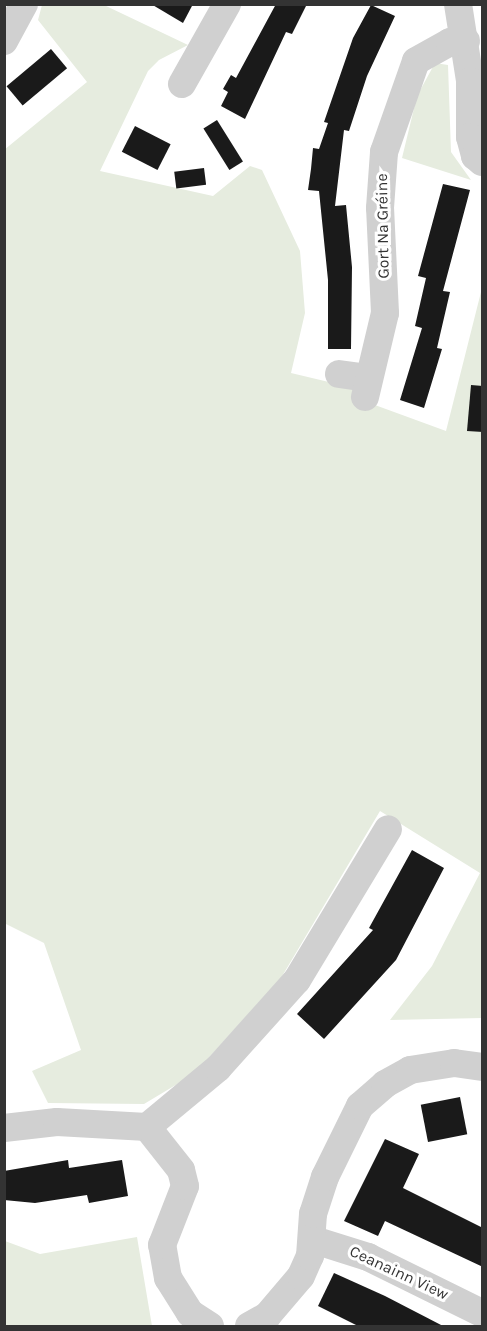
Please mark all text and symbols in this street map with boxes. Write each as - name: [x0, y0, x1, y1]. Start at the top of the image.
- street label: Gort Na Gréine: [372, 173, 394, 279]
- street label: Ceanainn View: [347, 1242, 451, 1304]

